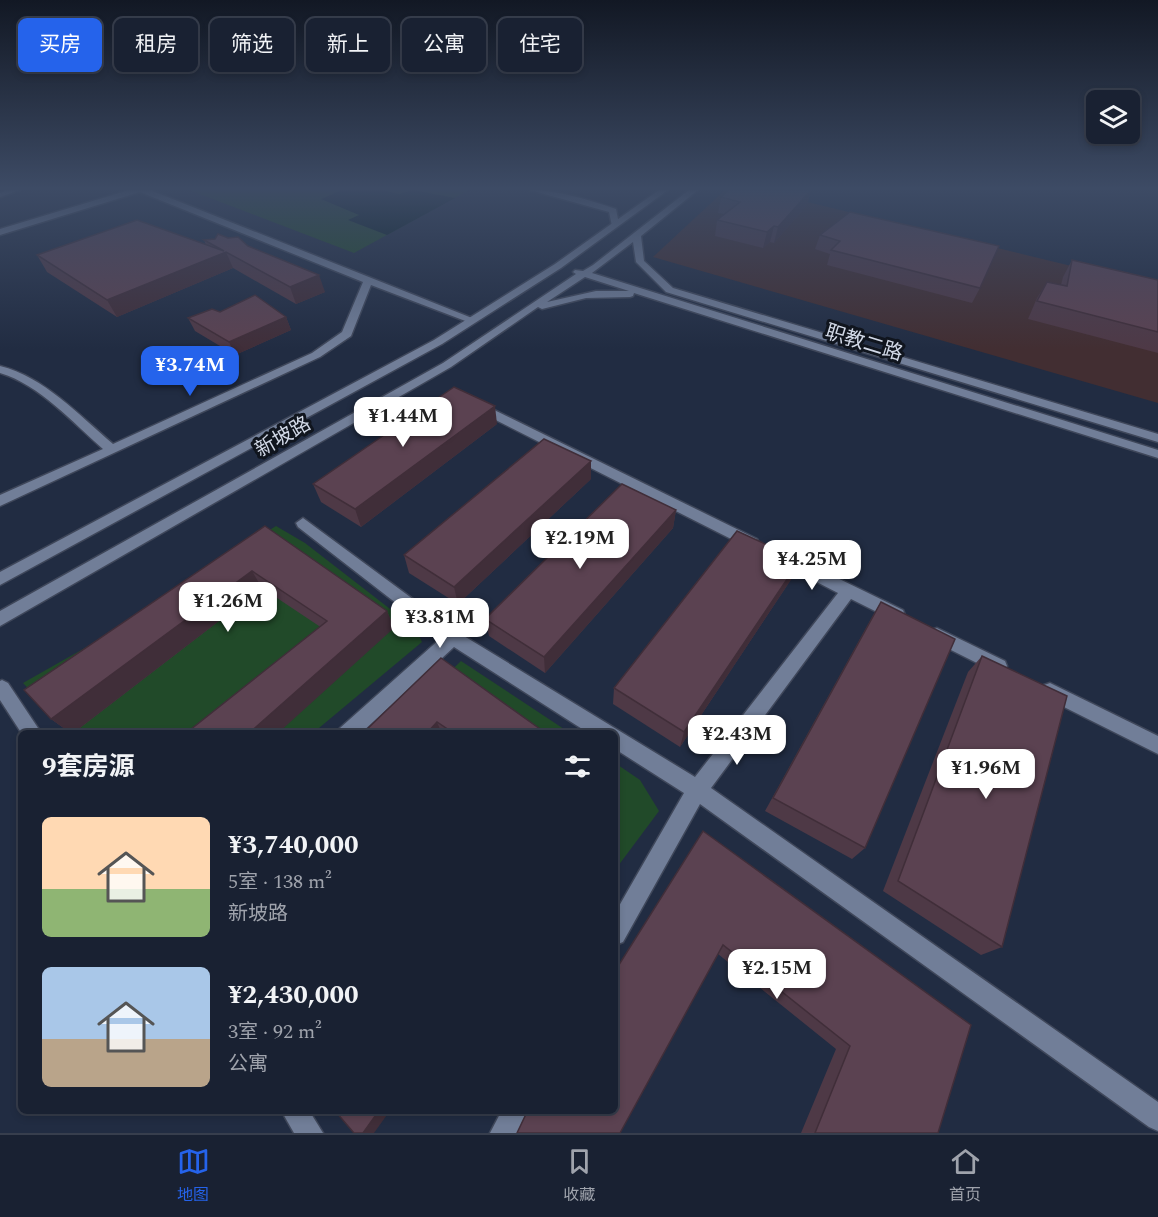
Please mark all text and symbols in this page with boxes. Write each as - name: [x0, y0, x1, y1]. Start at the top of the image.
- chip: 买房: [18, 18, 102, 72]
- chip: 租房: [114, 18, 198, 72]
- chip: 筛选: [210, 18, 294, 72]
- chip: 新上: [306, 18, 390, 72]
- chip: 公寓: [402, 18, 486, 72]
- chip: 住宅: [498, 18, 582, 72]
- map controls: [1086, 90, 1140, 144]
- button: layers: [1086, 90, 1140, 144]
- street label: 职教二路: [821, 317, 907, 369]
- pin: ¥3.74M: [141, 346, 239, 397]
- text: ¥3.74M: [155, 350, 225, 380]
- pin: ¥1.44M: [354, 397, 452, 448]
- text: ¥1.44M: [368, 401, 438, 431]
- street label: 新坡路: [250, 409, 316, 465]
- pin: ¥2.19M: [531, 519, 629, 570]
- text: ¥2.19M: [545, 523, 615, 553]
- pin: ¥4.25M: [763, 540, 861, 591]
- text: ¥4.25M: [777, 544, 847, 574]
- pin: ¥1.26M: [179, 582, 277, 633]
- text: ¥1.26M: [193, 586, 263, 616]
- pin: ¥3.81M: [391, 598, 489, 649]
- text: ¥3.81M: [405, 602, 475, 632]
- pin: ¥2.43M: [688, 715, 786, 766]
- text: ¥2.43M: [702, 719, 772, 749]
- text: 9套房源: [42, 747, 135, 787]
- pin: ¥1.96M: [937, 749, 1035, 800]
- icon: filters: [561, 750, 594, 783]
- text: ¥1.96M: [951, 753, 1021, 783]
- text: ¥3,740,000: [228, 825, 359, 865]
- icon: home: [90, 841, 162, 913]
- text: 5室 · 138 m²: [228, 867, 332, 897]
- text: 新坡路: [228, 899, 288, 929]
- pin: ¥2.15M: [728, 949, 826, 1000]
- text: ¥2.15M: [742, 953, 812, 983]
- text: ¥2,430,000: [228, 975, 359, 1015]
- icon: home: [90, 991, 162, 1063]
- text: 3室 · 92 m²: [228, 1017, 322, 1047]
- text: 公寓: [228, 1049, 268, 1079]
- tab: 地图: [177, 1145, 210, 1207]
- tab: 收藏: [563, 1145, 596, 1207]
- tab: 首页: [949, 1145, 982, 1207]

